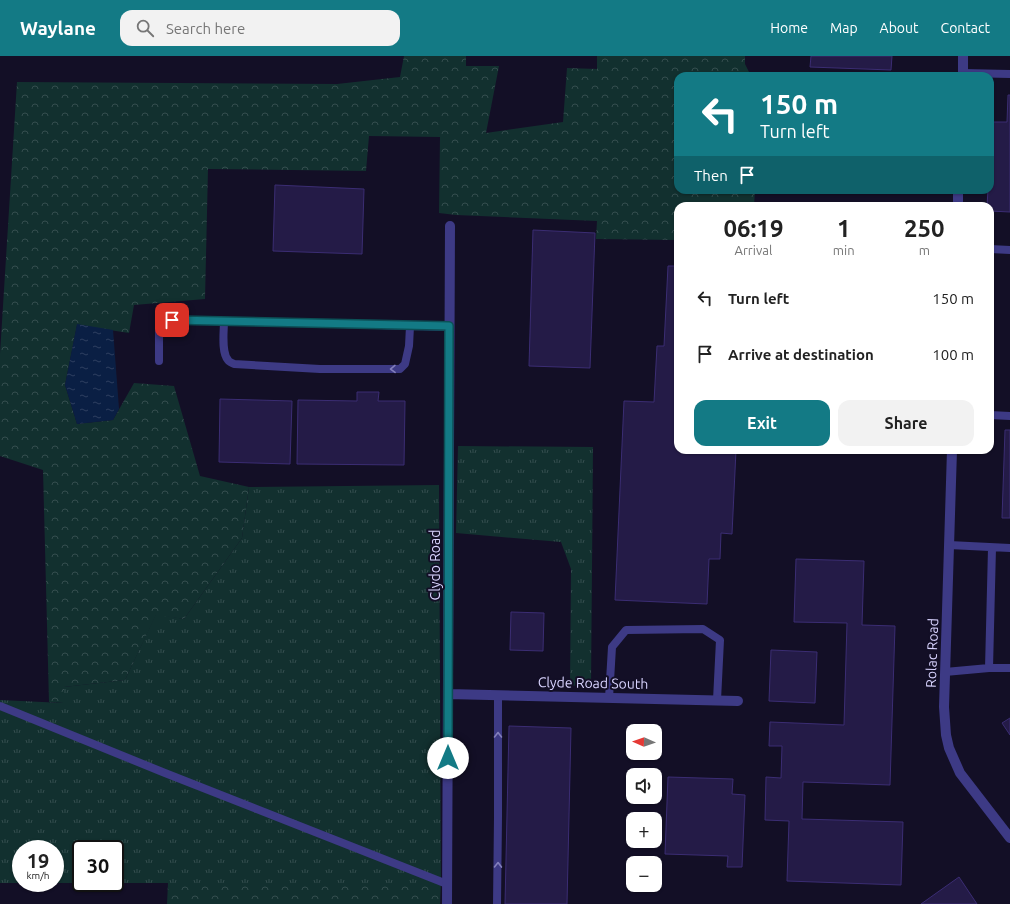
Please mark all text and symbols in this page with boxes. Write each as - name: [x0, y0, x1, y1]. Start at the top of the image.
- search box: [120, 10, 400, 46]
- text: Waylane: [20, 17, 96, 39]
- icon: search: [134, 17, 156, 39]
- text: Search here: [166, 20, 245, 37]
- text: Home: [770, 20, 808, 36]
- text: Map: [830, 20, 858, 36]
- text: About: [880, 20, 919, 36]
- text: Contact: [941, 20, 990, 36]
- icon: left: [694, 88, 746, 140]
- text: 150 m: [760, 88, 838, 119]
- text: Turn left: [760, 121, 830, 141]
- icon: arrive: [736, 164, 758, 186]
- text: Then: [694, 167, 728, 184]
- text: 06:19: [723, 215, 783, 242]
- text: 1: [837, 215, 850, 242]
- text: 250: [904, 215, 945, 242]
- text: Arrival: [734, 243, 772, 257]
- text: min: [833, 243, 855, 257]
- text: m: [919, 243, 930, 257]
- icon: left: [694, 287, 716, 309]
- text: Turn left: [728, 290, 789, 307]
- text: 150 m: [932, 290, 974, 307]
- pin: [155, 303, 189, 337]
- icon: arrive: [161, 309, 183, 331]
- icon: arrive: [694, 343, 716, 365]
- text: Arrive at destination: [728, 346, 874, 363]
- text: 100 m: [932, 346, 974, 363]
- one-way arrow: [390, 365, 396, 373]
- button: Exit: [694, 400, 830, 446]
- button: Share: [838, 400, 974, 446]
- street label: Clydo Road: [427, 530, 443, 600]
- street label: Rolac Road: [923, 618, 941, 688]
- street label: Clyde Road South: [538, 674, 648, 692]
- north arrow: [626, 724, 662, 760]
- map controls: [626, 724, 662, 892]
- one-way arrow: [494, 732, 502, 738]
- position arrow: [427, 737, 469, 779]
- button: sound: [626, 768, 662, 804]
- button: +: [626, 812, 662, 848]
- speed limit sign: 30: [72, 840, 124, 892]
- text: 19: [27, 849, 49, 872]
- button: −: [626, 856, 662, 892]
- one-way arrow: [493, 862, 502, 868]
- text: km/h: [26, 870, 50, 881]

